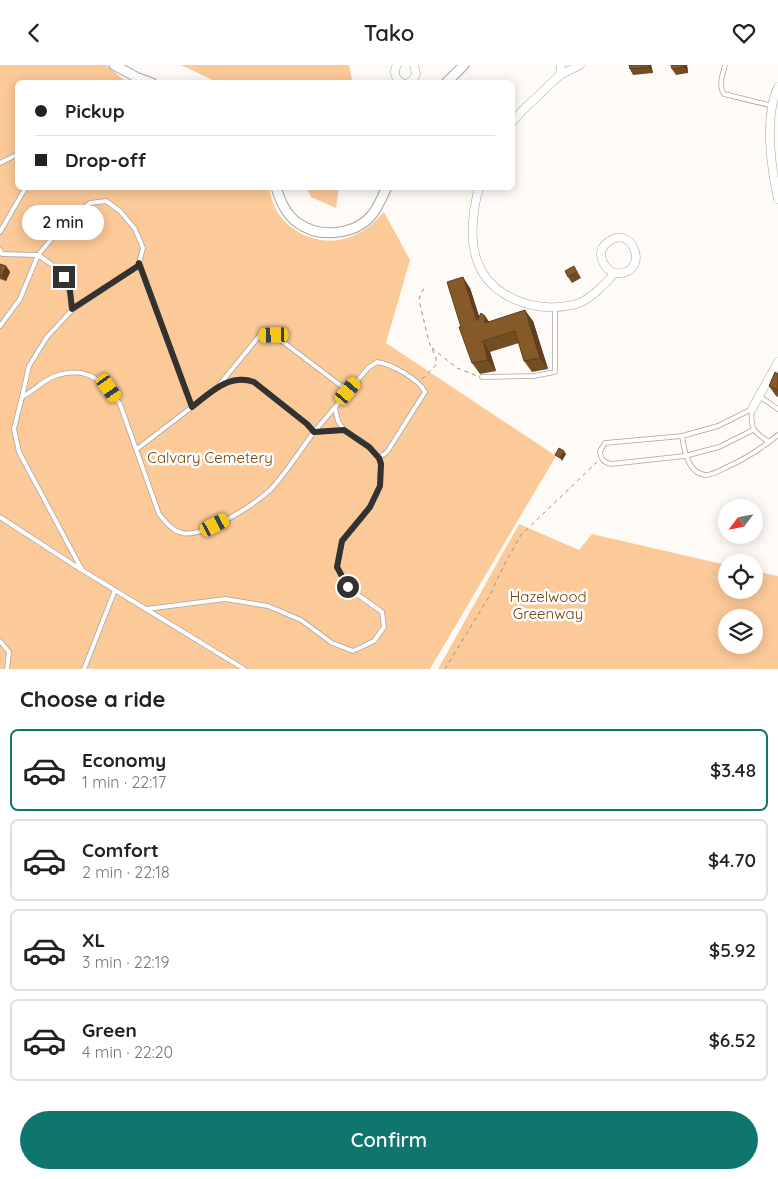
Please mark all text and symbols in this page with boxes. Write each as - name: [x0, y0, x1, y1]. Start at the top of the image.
- icon: back: [20, 19, 48, 47]
- text: Tako: [364, 19, 414, 47]
- icon: heart: [730, 19, 758, 47]
- text: Pickup: [65, 99, 125, 123]
- text: Drop-off: [65, 148, 146, 172]
- callout: 2 min: [23, 205, 105, 239]
- text: 2 min: [42, 212, 84, 232]
- route end: [53, 266, 75, 288]
- car: [258, 327, 289, 343]
- car: [94, 371, 123, 405]
- car: [332, 375, 363, 407]
- park label: Calvary Cemetery: [147, 448, 273, 467]
- north arrow: [718, 499, 762, 544]
- map controls: [718, 499, 763, 654]
- car: [198, 512, 231, 538]
- button: locate: [718, 554, 763, 599]
- route start: [337, 576, 359, 598]
- park label: Hazelwood Greenway: [509, 587, 587, 623]
- button: layers: [718, 609, 763, 654]
- text: Choose a ride: [20, 685, 165, 713]
- icon: car: [22, 748, 67, 793]
- text: Economy: [82, 748, 166, 772]
- text: $3.48: [710, 758, 756, 782]
- text: 1 min · 22:17: [82, 772, 166, 792]
- icon: car: [22, 838, 67, 883]
- text: Comfort: [82, 838, 159, 862]
- text: $4.70: [708, 848, 756, 872]
- text: 2 min · 22:18: [82, 862, 170, 882]
- icon: car: [22, 928, 67, 973]
- text: XL: [82, 928, 105, 952]
- text: $5.92: [709, 938, 756, 962]
- text: 3 min · 22:19: [82, 952, 169, 972]
- icon: car: [22, 1018, 67, 1063]
- text: Green: [82, 1018, 137, 1042]
- text: $6.52: [709, 1028, 756, 1052]
- text: 4 min · 22:20: [82, 1042, 173, 1062]
- button: Confirm: [20, 1111, 758, 1169]

